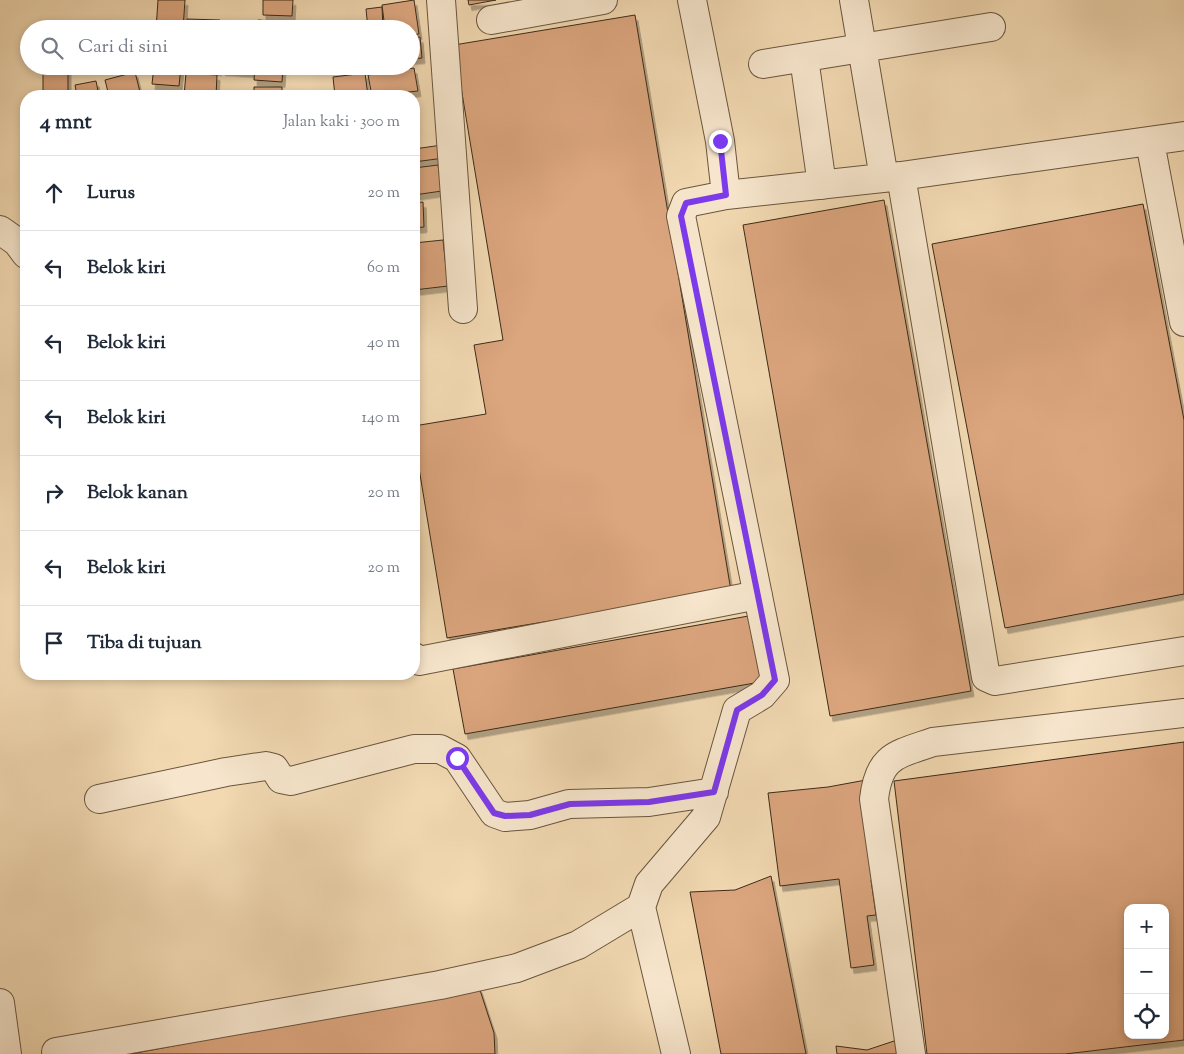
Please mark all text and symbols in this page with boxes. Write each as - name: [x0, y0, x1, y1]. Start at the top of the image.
- search box: [20, 20, 420, 75]
- icon: search: [38, 34, 66, 62]
- text: Cari di sini: [78, 34, 168, 61]
- text: 4 mnt: [40, 108, 92, 138]
- text: Jalan kaki · 300 m: [283, 111, 400, 134]
- route end: [709, 130, 732, 153]
- icon: ahead: [40, 179, 68, 207]
- text: Lurus: [87, 180, 135, 207]
- text: 20 m: [367, 182, 400, 205]
- icon: left: [40, 254, 68, 282]
- text: Belok kiri: [87, 255, 166, 282]
- text: 60 m: [367, 257, 400, 280]
- icon: left: [40, 329, 68, 357]
- text: Belok kiri: [87, 330, 166, 357]
- text: 40 m: [367, 332, 400, 355]
- icon: left: [40, 404, 68, 432]
- text: Belok kiri: [87, 405, 166, 432]
- text: 140 m: [362, 407, 400, 430]
- icon: right: [40, 479, 68, 507]
- text: Belok kanan: [87, 480, 188, 507]
- text: 20 m: [367, 482, 400, 505]
- icon: left: [40, 554, 68, 582]
- text: Belok kiri: [87, 555, 166, 582]
- text: 20 m: [367, 557, 400, 580]
- icon: arrive: [40, 629, 68, 657]
- text: Tiba di tujuan: [87, 630, 202, 657]
- route start: [446, 747, 469, 770]
- map controls: [1124, 904, 1169, 1039]
- button: +: [1124, 904, 1169, 949]
- button: −: [1124, 949, 1169, 994]
- button: locate: [1124, 994, 1169, 1039]

